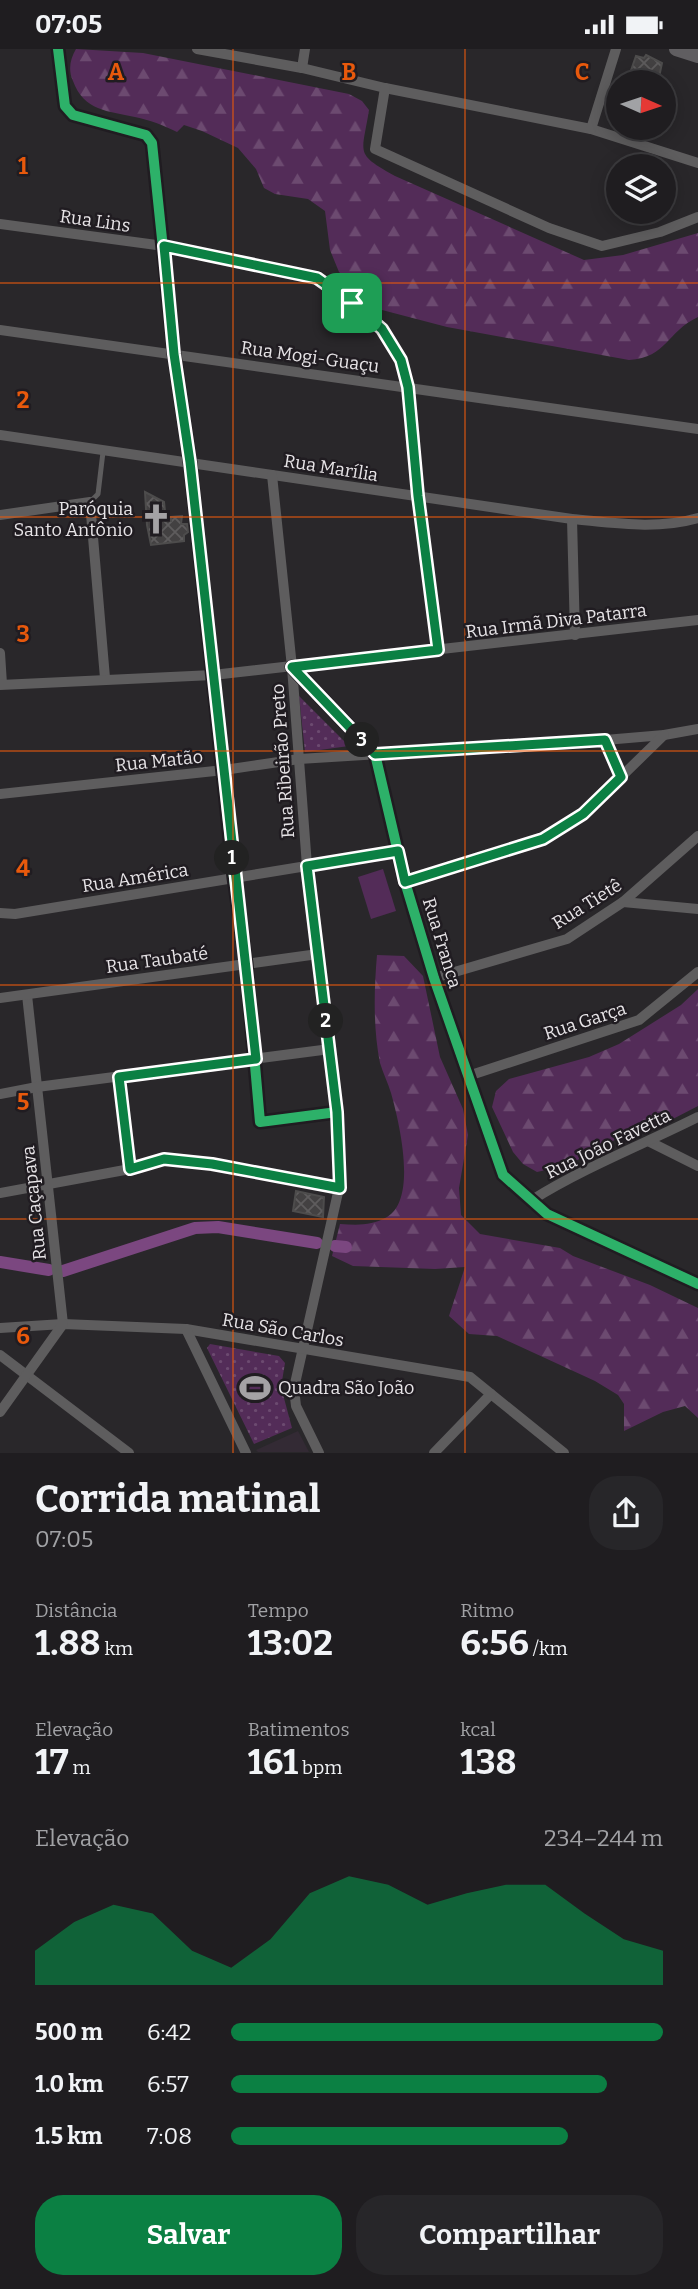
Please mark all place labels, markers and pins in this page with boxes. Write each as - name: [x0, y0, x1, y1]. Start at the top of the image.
- pin: [322, 273, 382, 333]
- place label: Paróquia Santo Antônio: [14, 498, 133, 541]
- church icon: Paróquia Santo Antônio: [139, 502, 173, 536]
- pin: 3: [344, 723, 380, 757]
- pin: 1: [215, 841, 250, 875]
- pin: 2: [308, 1003, 344, 1039]
- sports icon: Quadra São João: [238, 1371, 272, 1405]
- place label: Quadra São João: [278, 1377, 414, 1399]

